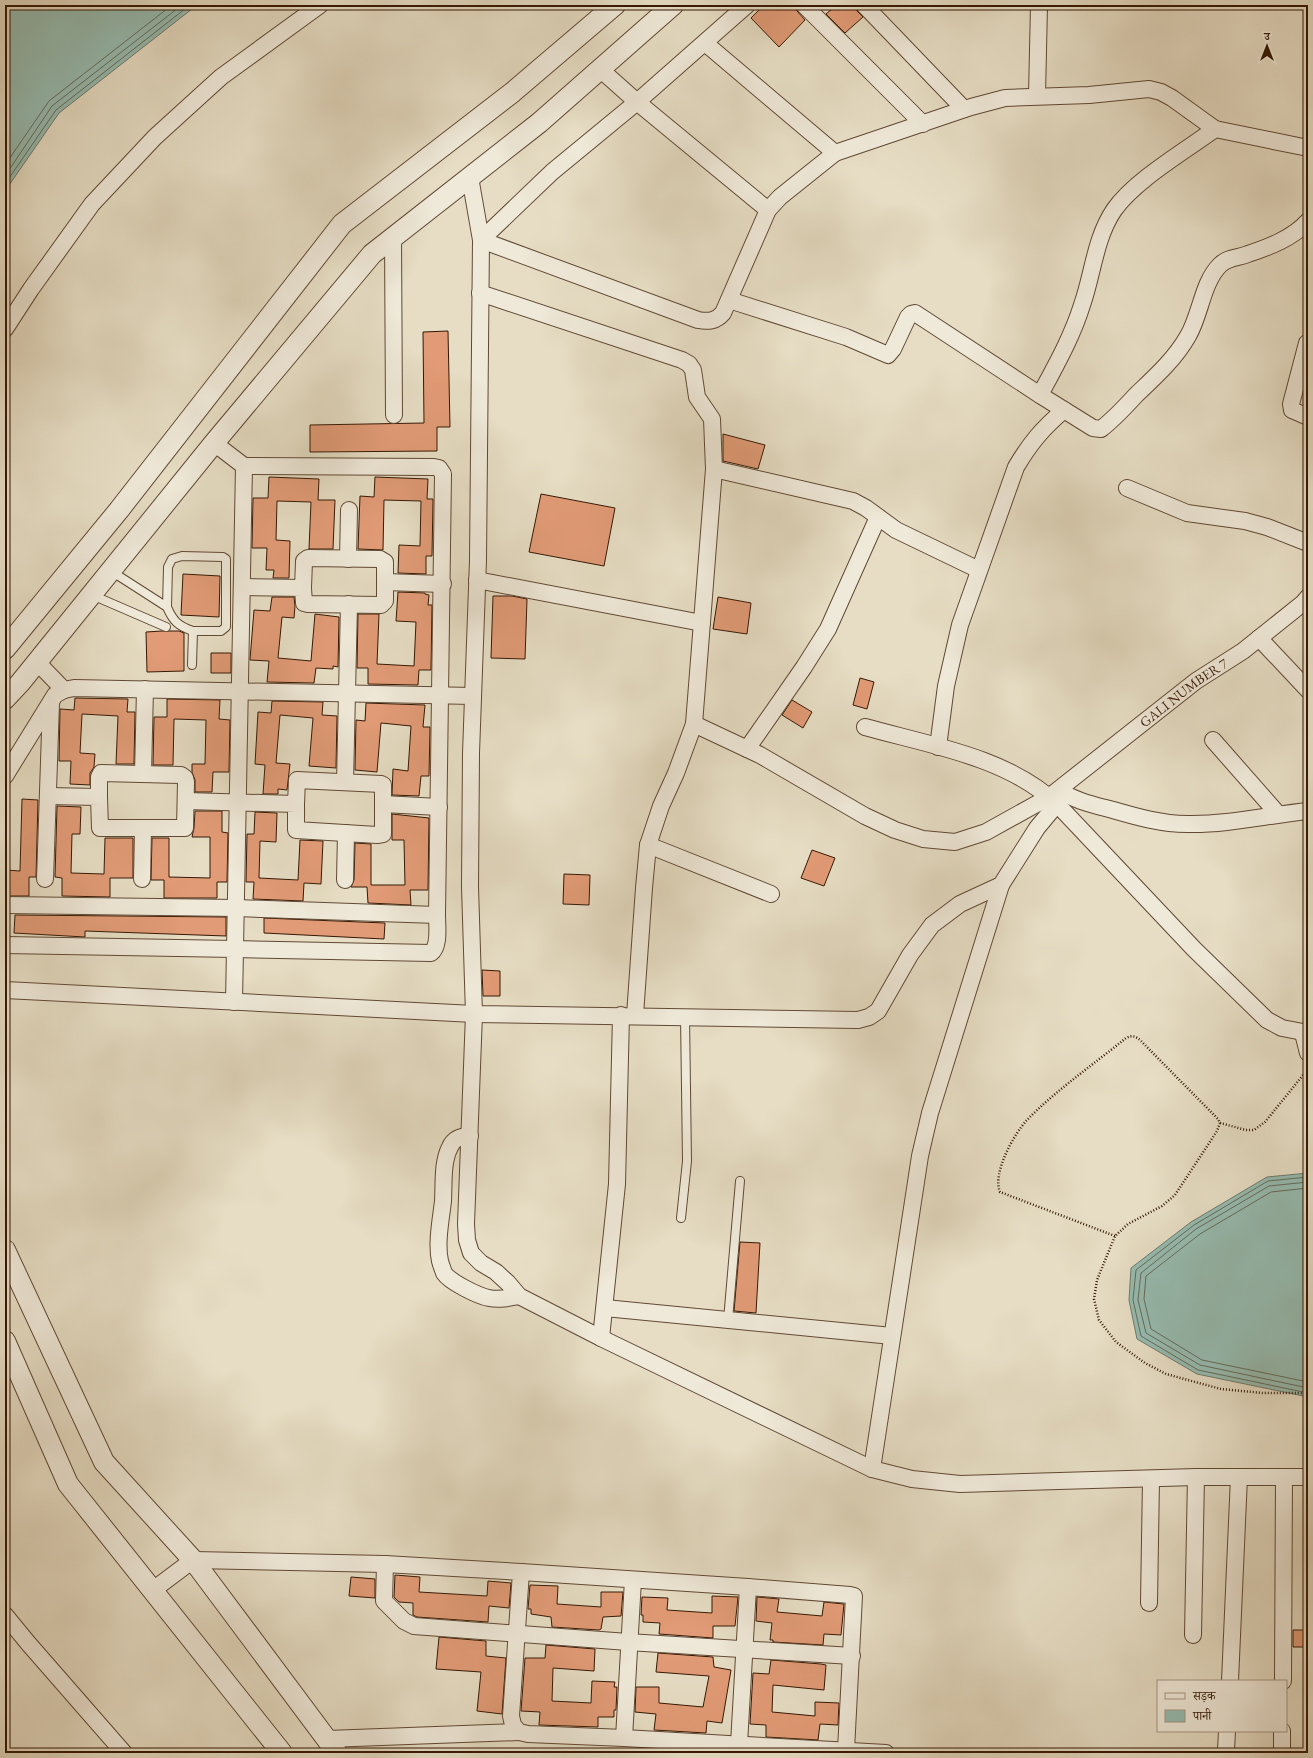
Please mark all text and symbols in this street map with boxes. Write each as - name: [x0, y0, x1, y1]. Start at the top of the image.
- north arrow: [1247, 26, 1287, 66]
- text: उ: [1263, 29, 1271, 43]
- street label: GALI NUMBER 7: [1136, 654, 1231, 731]
- legend: [1157, 1680, 1287, 1732]
- text: सड़क: [1192, 1688, 1217, 1704]
- text: पानी: [1192, 1708, 1212, 1724]

